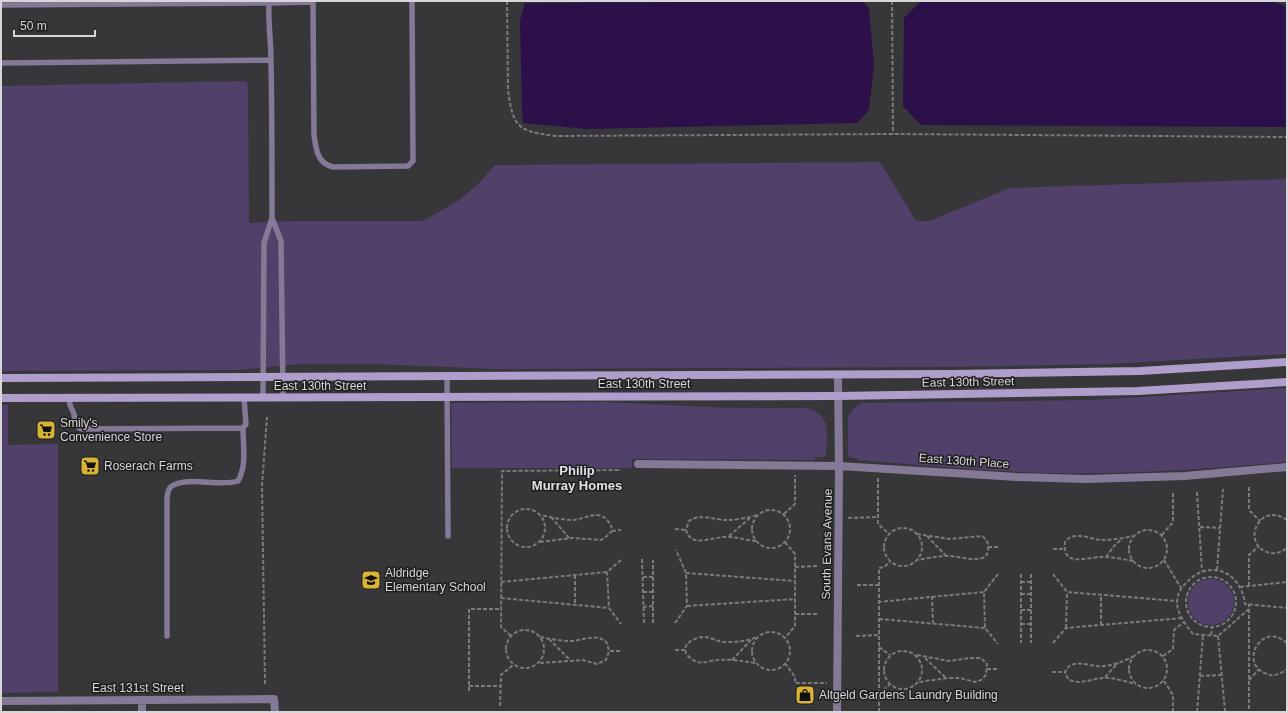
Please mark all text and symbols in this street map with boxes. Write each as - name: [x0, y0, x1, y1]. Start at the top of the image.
- scale bar: [14, 12, 95, 38]
- text: 50 m: [20, 19, 47, 33]
- street label: East 130th Street: [922, 374, 1015, 390]
- street label: East 130th Street: [598, 377, 691, 391]
- street label: East 130th Street: [274, 379, 367, 393]
- place label: Smily's Convenience Store: [60, 416, 162, 444]
- supermarket icon: Smily's Convenience Store: [35, 419, 57, 441]
- street label: East 130th Place: [918, 451, 1010, 471]
- supermarket icon: Roserach Farms: [79, 455, 101, 477]
- place label: Roserach Farms: [104, 459, 193, 473]
- district label: Philip Murray Homes: [532, 463, 622, 493]
- street label: South Evans Avenue: [819, 488, 835, 600]
- place label: Aldridge Elementary School: [385, 566, 486, 594]
- school or university icon: Aldridge Elementary School: [360, 569, 382, 591]
- street label: East 131st Street: [92, 681, 185, 695]
- shop icon: Altgeld Gardens Laundry Building: [794, 684, 816, 706]
- place label: Altgeld Gardens Laundry Building: [819, 688, 998, 702]

